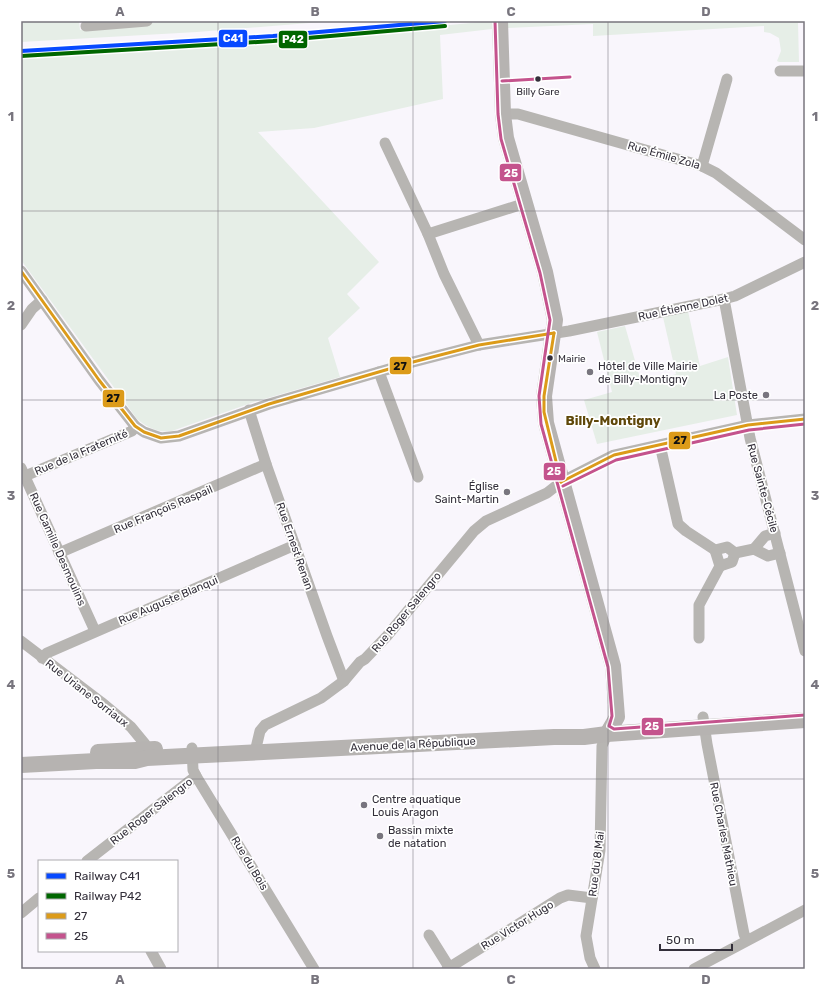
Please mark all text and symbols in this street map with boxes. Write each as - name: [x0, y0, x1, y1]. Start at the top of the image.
- text: A: [115, 4, 125, 19]
- text: B: [310, 4, 320, 19]
- text: C: [506, 4, 516, 19]
- text: D: [701, 4, 711, 19]
- line badge: C41: [218, 29, 248, 48]
- line badge: P42: [278, 30, 308, 49]
- text: C41: [223, 32, 243, 45]
- text: P42: [282, 33, 304, 46]
- marker: Billy Gare: [533, 74, 543, 84]
- place label: Billy Gare: [516, 86, 560, 98]
- text: 1: [8, 109, 14, 124]
- text: 1: [812, 109, 818, 124]
- street label: Rue Émile Zola: [626, 139, 702, 172]
- line badge: 25: [499, 163, 522, 182]
- text: 25: [504, 167, 518, 180]
- street label: Rue Étienne Dolet: [637, 291, 730, 323]
- text: 2: [7, 298, 15, 313]
- text: 2: [811, 298, 819, 313]
- marker: Mairie: [545, 353, 555, 363]
- place label: Mairie: [558, 353, 586, 365]
- line badge: 27: [389, 356, 412, 375]
- text: 27: [393, 360, 407, 373]
- place label: Hôtel de Ville Mairie de Billy-Montigny: [598, 360, 698, 386]
- marker: Hôtel de Ville Mairie de Billy-Montigny: [585, 367, 595, 377]
- line badge: 27: [102, 389, 125, 408]
- place label: La Poste: [714, 389, 758, 402]
- marker: La Poste: [761, 390, 771, 400]
- text: 27: [106, 392, 120, 405]
- district label: Billy-Montigny: [566, 413, 661, 428]
- street label: Rue de la Fraternité: [32, 427, 130, 478]
- line badge: 27: [668, 431, 691, 450]
- text: 27: [673, 434, 687, 447]
- street label: Rue Sainte-Cécile: [744, 442, 781, 534]
- line badge: 25: [543, 462, 566, 481]
- text: 25: [547, 465, 561, 478]
- place label: Église Saint-Martin: [435, 480, 499, 506]
- street label: Rue François Raspail: [112, 483, 215, 536]
- marker: Église Saint-Martin: [502, 487, 512, 497]
- text: 3: [7, 488, 16, 503]
- text: 3: [811, 488, 820, 503]
- street label: Rue Camille Desmoulins: [27, 491, 89, 608]
- street label: Rue Ernest Renan: [273, 501, 316, 592]
- street label: Rue Roger Salengro: [369, 570, 444, 655]
- street label: Rue Auguste Blanqui: [116, 574, 220, 627]
- street label: Rue Uriane Sorriaux: [43, 657, 131, 730]
- text: 4: [7, 677, 16, 692]
- text: 4: [811, 677, 820, 692]
- line badge: 25: [641, 717, 664, 736]
- text: 25: [645, 720, 659, 733]
- street label: Avenue de la République: [350, 735, 476, 754]
- street label: Rue Roger Salengro: [108, 775, 195, 848]
- street label: Rue Charles Mathieu: [707, 781, 740, 887]
- place label: Centre aquatique Louis Aragon: [372, 793, 461, 819]
- marker: Centre aquatique Louis Aragon: [359, 800, 369, 810]
- place label: Bassin mixte de natation: [388, 824, 454, 850]
- marker: Bassin mixte de natation: [375, 831, 385, 841]
- street label: Rue du 8 Mai: [586, 831, 607, 897]
- street label: Rue du Bois: [228, 834, 271, 893]
- legend: [38, 860, 178, 952]
- text: 5: [7, 866, 15, 881]
- text: 5: [811, 866, 819, 881]
- text: Railway C41: [74, 869, 140, 883]
- text: Railway P42: [74, 889, 142, 903]
- street label: Rue Victor Hugo: [479, 898, 556, 953]
- text: 27: [74, 909, 87, 923]
- scale bar: [660, 926, 732, 952]
- text: 25: [74, 929, 88, 943]
- text: 50 m: [666, 933, 694, 947]
- text: A: [115, 972, 125, 987]
- text: B: [310, 972, 320, 987]
- text: C: [506, 972, 516, 987]
- text: D: [701, 972, 711, 987]

